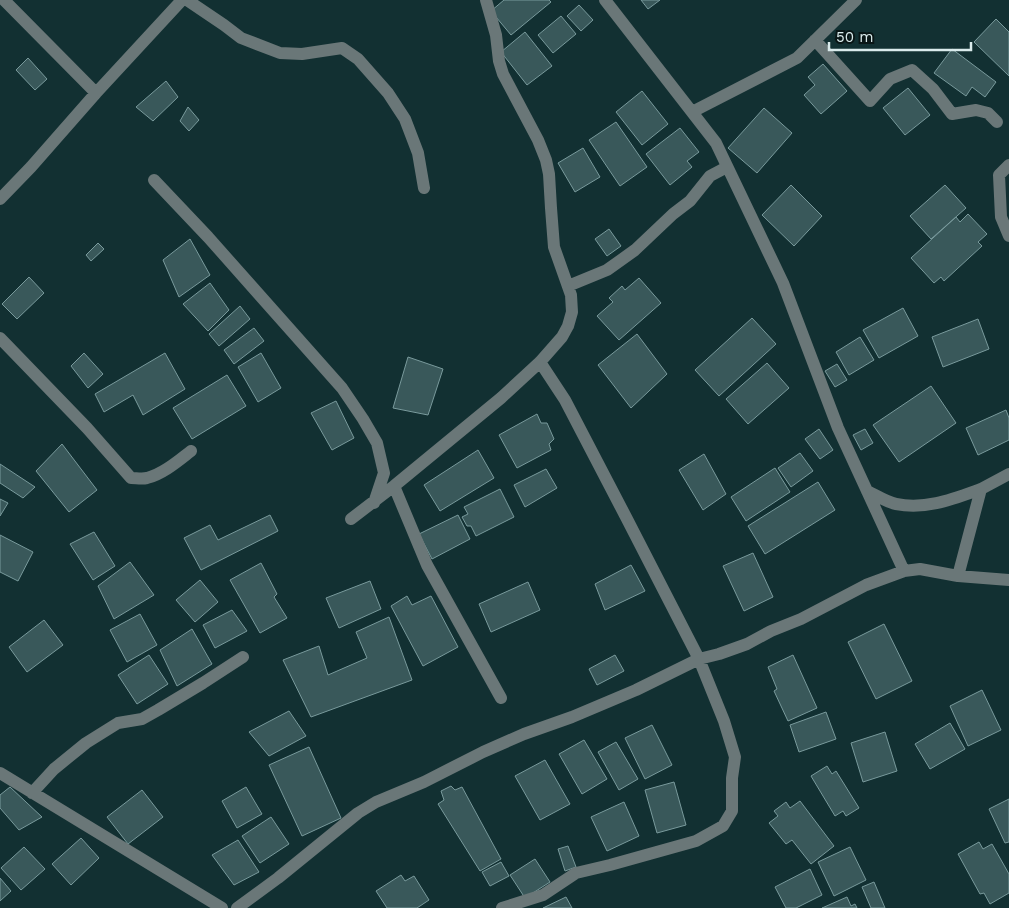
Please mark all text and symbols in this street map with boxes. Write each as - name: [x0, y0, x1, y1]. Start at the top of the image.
- scale bar: [829, 20, 972, 52]
- text: 50 m: [836, 28, 873, 46]

